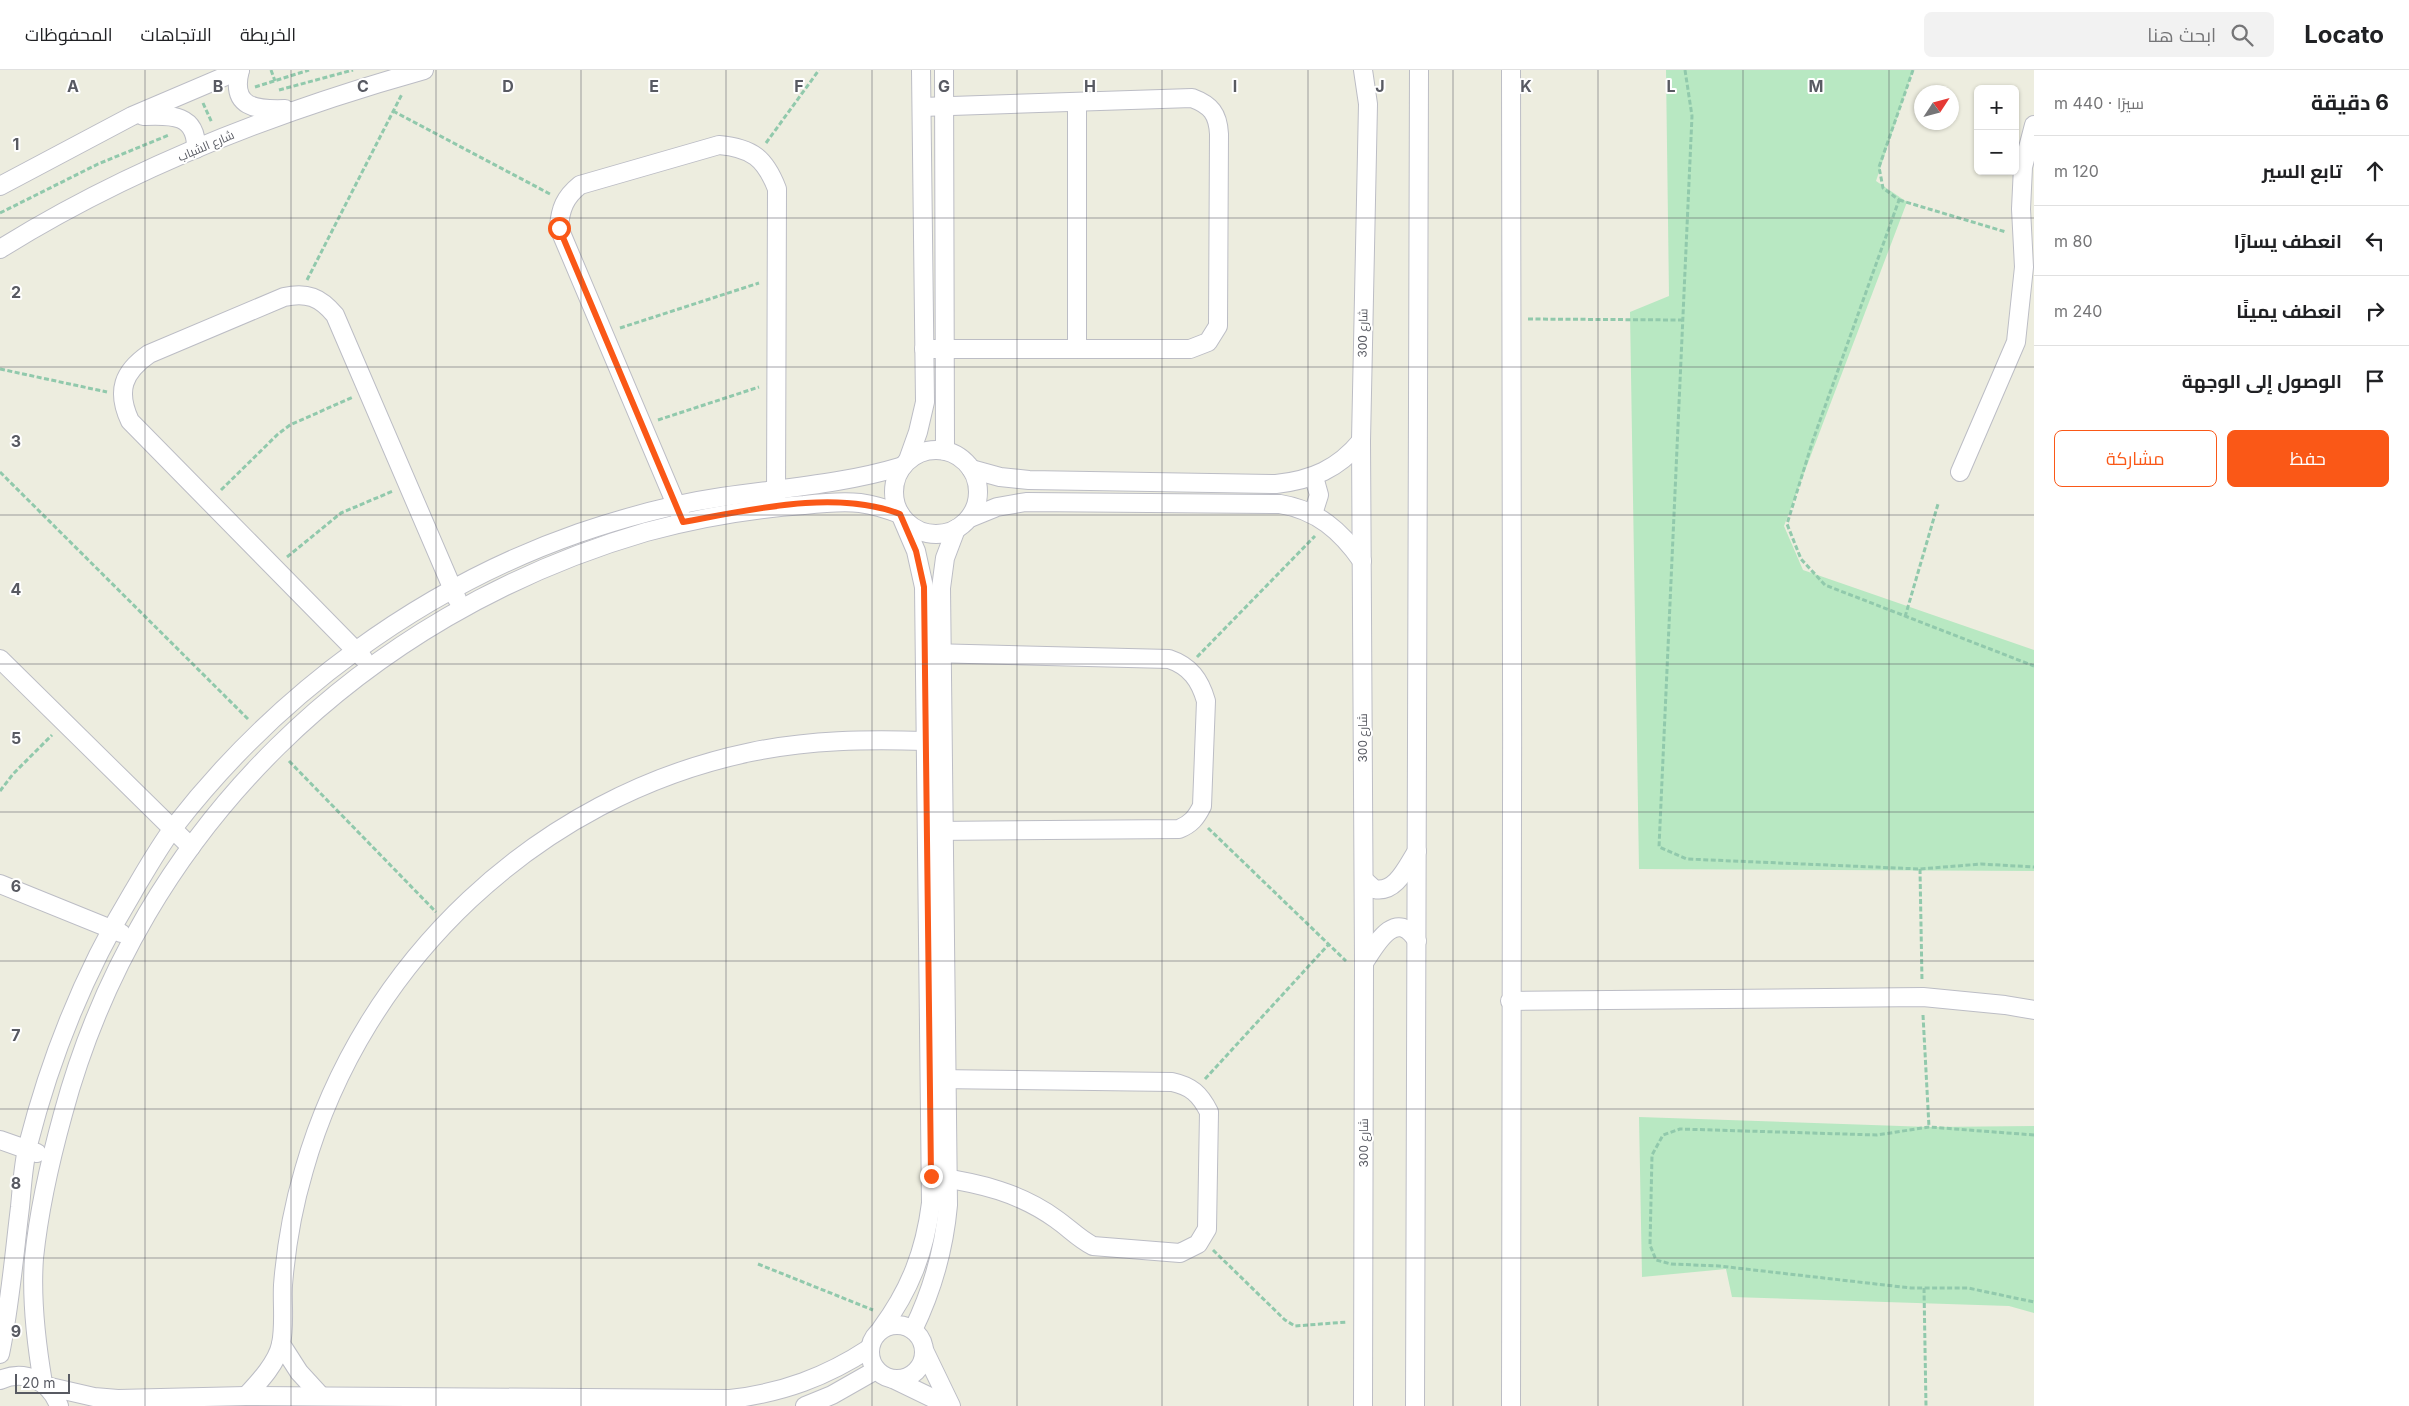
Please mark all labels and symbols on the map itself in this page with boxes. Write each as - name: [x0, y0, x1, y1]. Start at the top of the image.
- text: A: [67, 76, 79, 96]
- text: B: [213, 76, 223, 96]
- text: C: [357, 76, 369, 96]
- text: D: [502, 76, 514, 96]
- text: E: [649, 76, 659, 96]
- text: F: [794, 76, 804, 96]
- text: G: [938, 76, 950, 96]
- text: H: [1084, 76, 1096, 96]
- text: I: [1233, 76, 1237, 96]
- text: J: [1375, 76, 1385, 96]
- text: K: [1520, 76, 1532, 96]
- text: L: [1666, 76, 1676, 96]
- text: M: [1809, 76, 1823, 96]
- north arrow: [1914, 85, 1959, 130]
- street label: شارع الشباب: [175, 127, 237, 165]
- text: 1: [13, 134, 19, 154]
- route start: [548, 217, 571, 240]
- text: 2: [11, 282, 21, 302]
- street label: شارع 300: [1355, 308, 1371, 358]
- text: 3: [11, 431, 21, 451]
- text: 4: [11, 579, 22, 599]
- street label: شارع 300: [1355, 713, 1371, 763]
- text: 5: [11, 728, 21, 748]
- text: 6: [11, 876, 21, 896]
- text: 7: [11, 1025, 21, 1045]
- street label: شارع 300: [1356, 1118, 1372, 1168]
- route end: [920, 1165, 943, 1188]
- text: 8: [11, 1173, 21, 1193]
- text: 9: [11, 1321, 21, 1341]
- scale bar: [15, 1371, 70, 1394]

